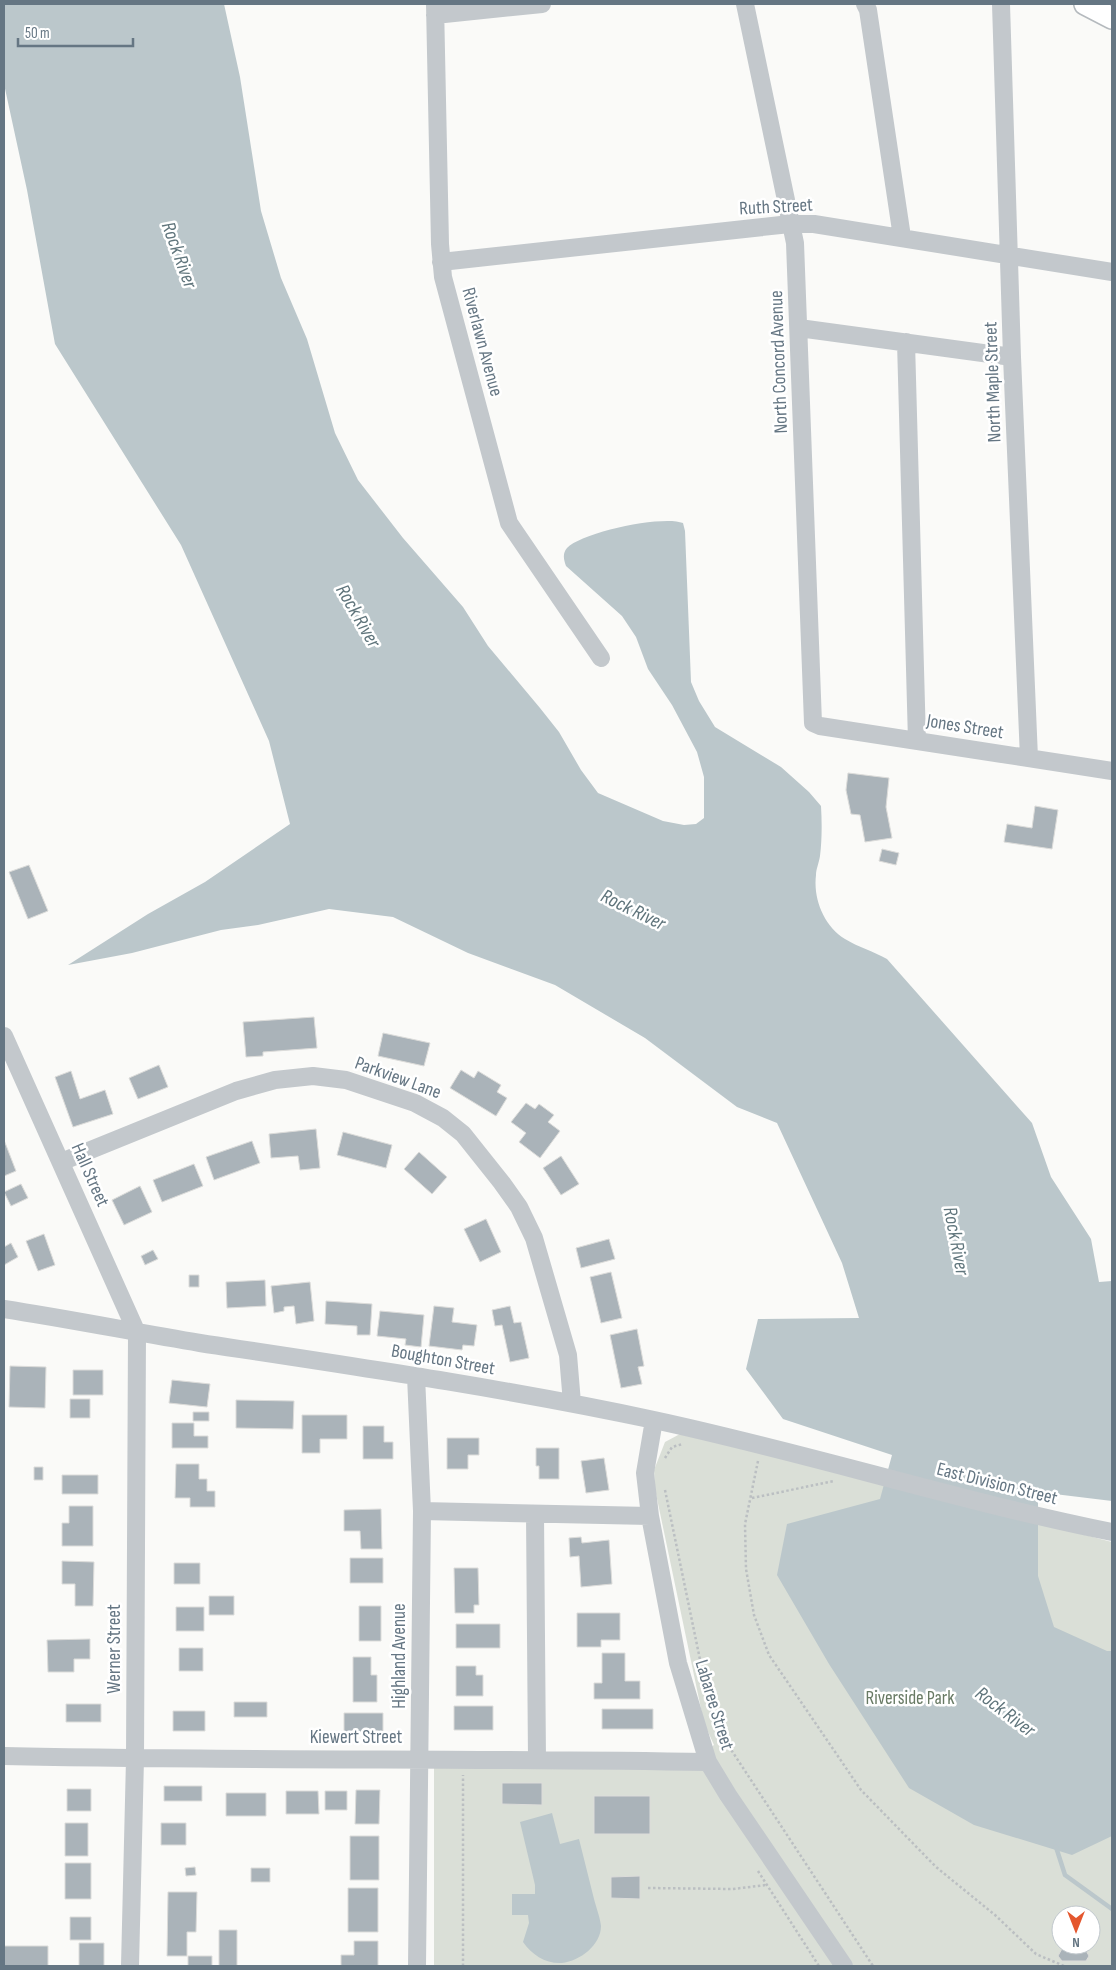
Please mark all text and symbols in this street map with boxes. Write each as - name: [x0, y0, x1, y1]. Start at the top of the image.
- scale bar: [18, 15, 132, 47]
- text: 50 m: [25, 24, 50, 43]
- street label: Ruth Street: [739, 194, 814, 220]
- water label: Rock River: [156, 219, 203, 293]
- street label: Riverlawn Avenue: [456, 285, 508, 399]
- street label: North Concord Avenue: [765, 290, 793, 434]
- street label: North Maple Street: [979, 321, 1007, 443]
- water label: Rock River: [330, 580, 386, 653]
- street label: Jones Street: [924, 709, 1005, 744]
- water label: Rock River: [597, 884, 670, 936]
- street label: Parkview Lane: [352, 1052, 444, 1104]
- street label: Hall Street: [66, 1140, 114, 1211]
- water label: Rock River: [938, 1205, 975, 1278]
- street label: Boughton Street: [389, 1340, 497, 1380]
- street label: East Division Street: [934, 1458, 1060, 1510]
- street label: Highland Avenue: [388, 1603, 411, 1709]
- street label: Werner Street: [103, 1604, 126, 1694]
- street label: Labaree Street: [689, 1657, 739, 1753]
- water label: Rock River: [970, 1682, 1041, 1743]
- park label: Riverside Park: [865, 1687, 955, 1710]
- street label: Kiewert Street: [310, 1726, 402, 1749]
- north arrow: [1051, 1905, 1101, 1955]
- text: N: [1072, 1934, 1080, 1951]

